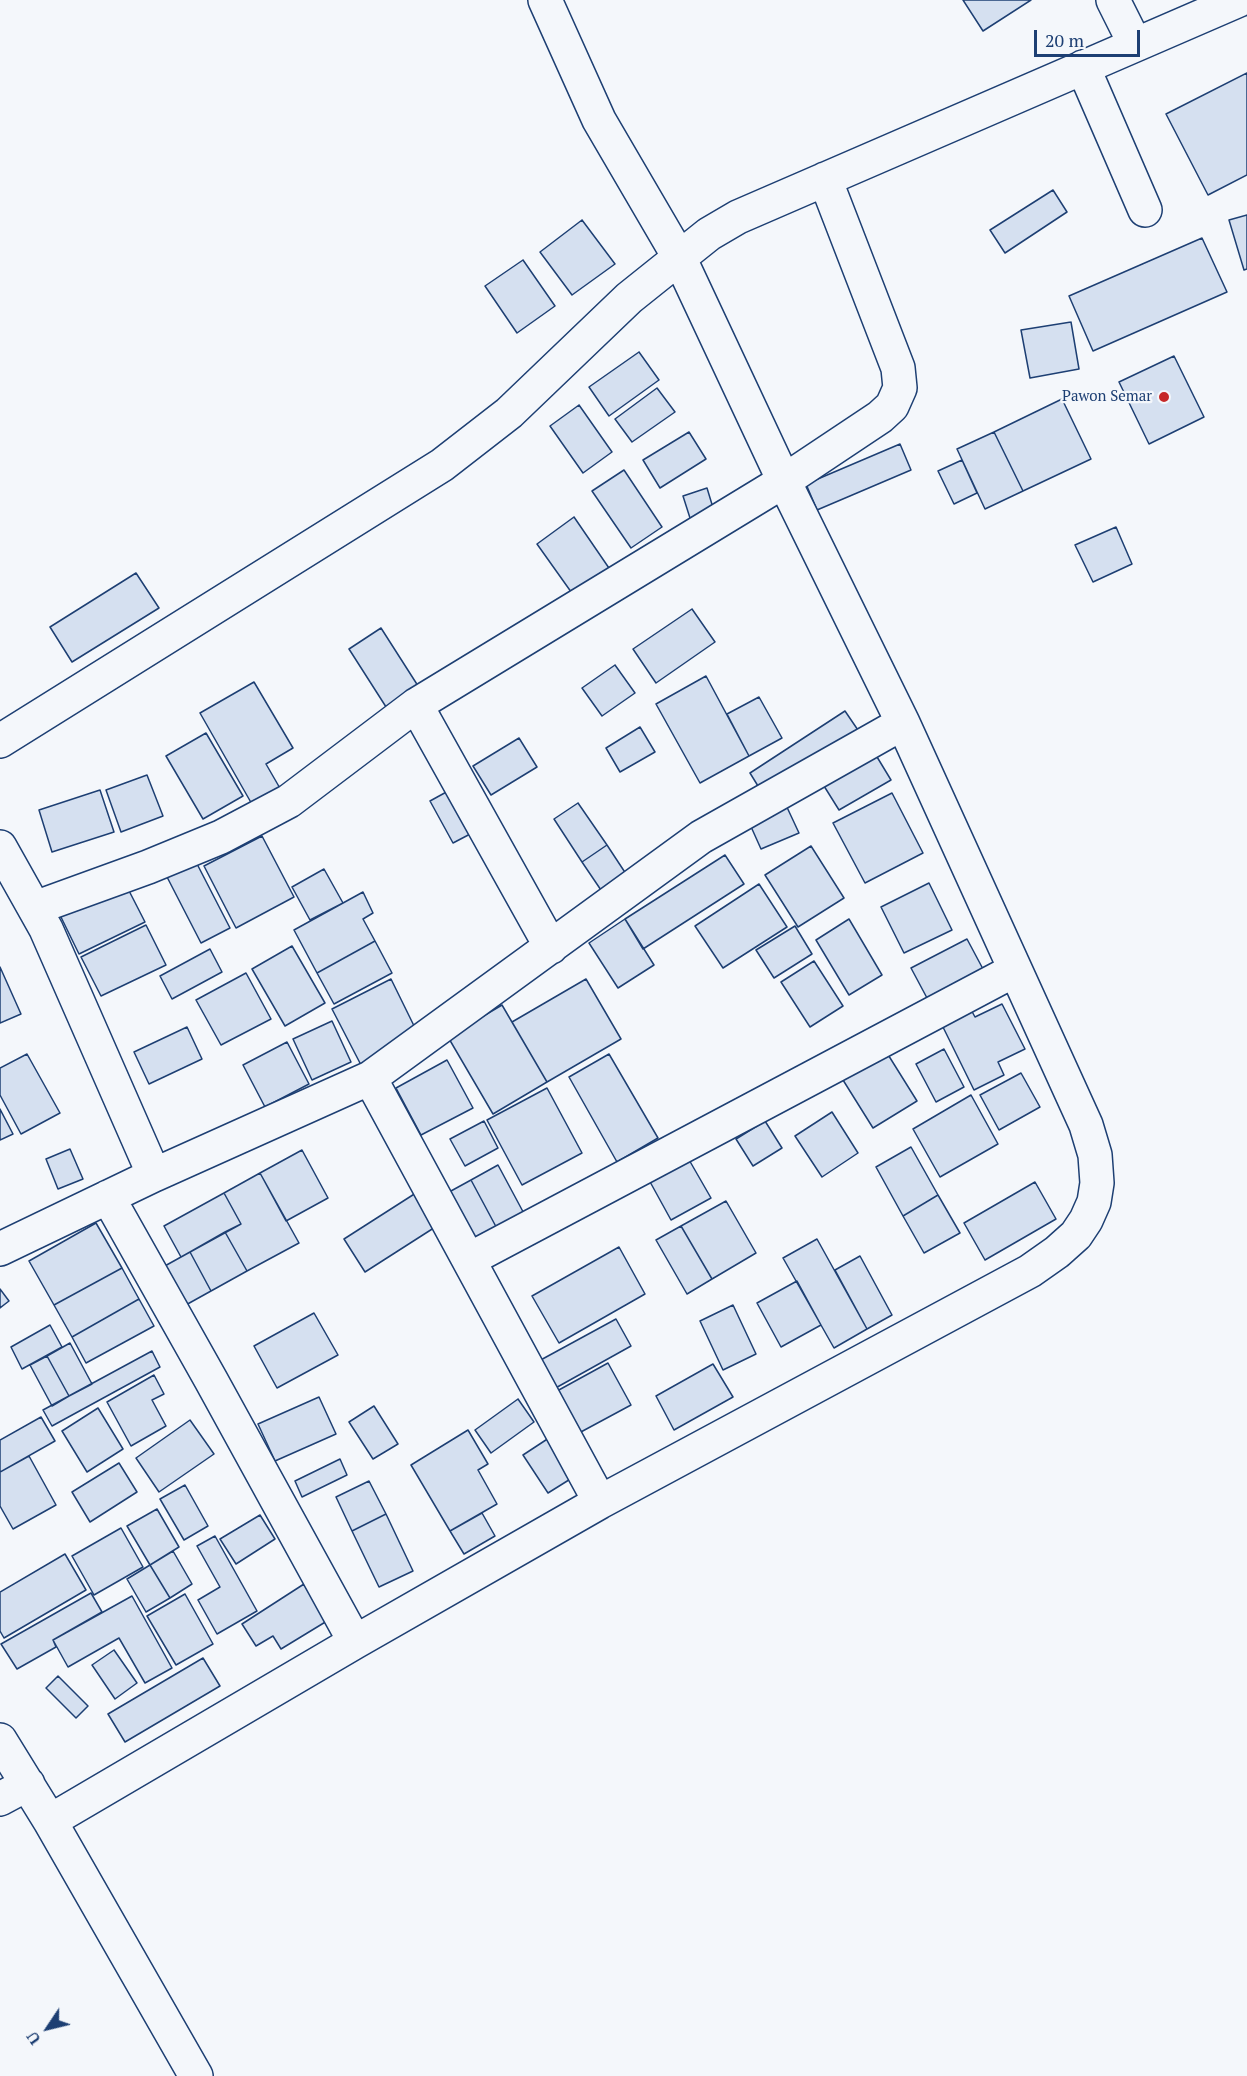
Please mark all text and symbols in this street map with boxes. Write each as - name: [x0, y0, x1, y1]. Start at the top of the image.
- scale bar: [1037, 18, 1144, 56]
- text: 20 m: [1045, 28, 1084, 52]
- place label: Pawon Semar: [1062, 388, 1152, 406]
- marker: Pawon Semar: [1157, 390, 1171, 404]
- north arrow: [18, 1998, 78, 2058]
- text: U: [21, 2027, 46, 2049]

